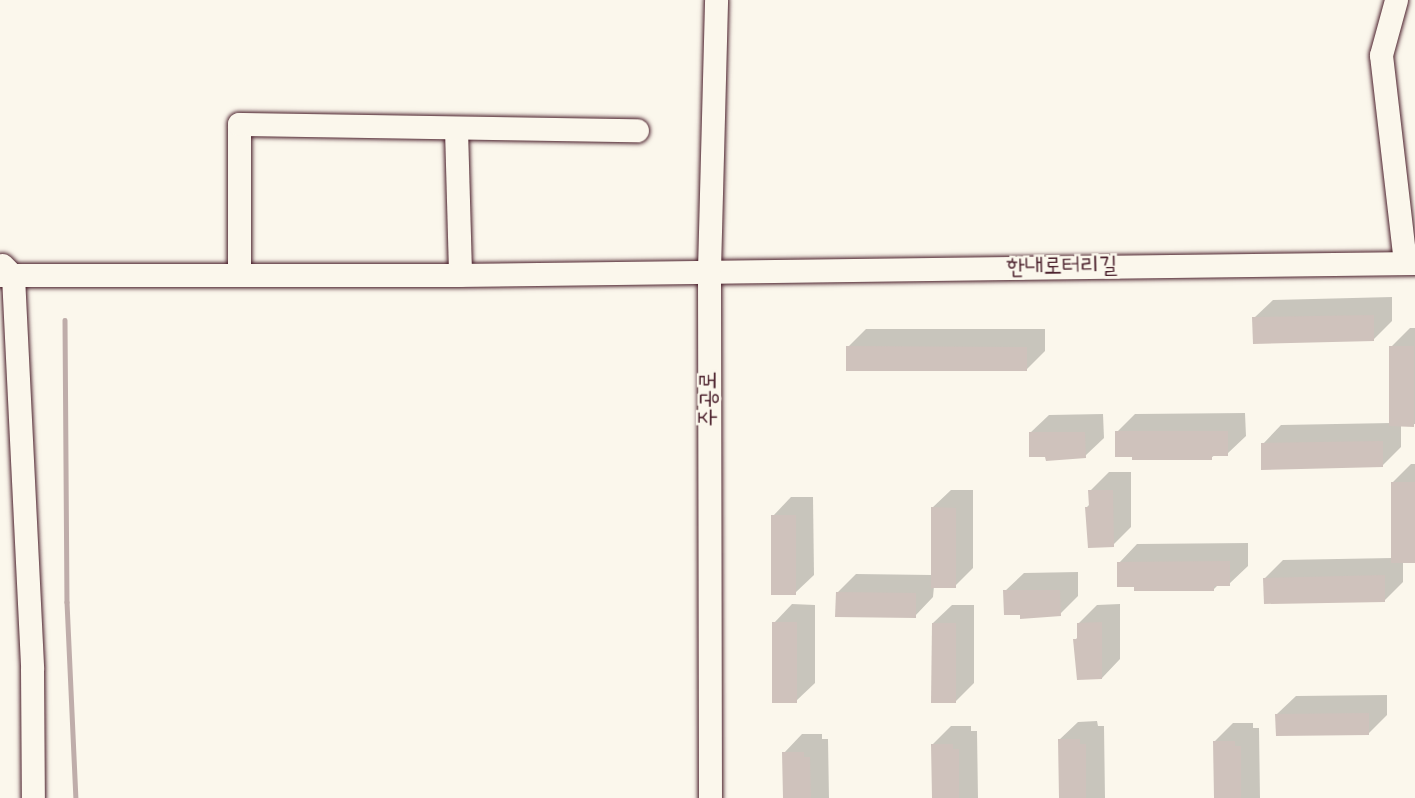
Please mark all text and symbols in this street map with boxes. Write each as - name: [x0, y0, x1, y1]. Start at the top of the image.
- street label: 한내로터리길: [1006, 252, 1118, 282]
- street label: 주공로: [695, 371, 723, 427]

